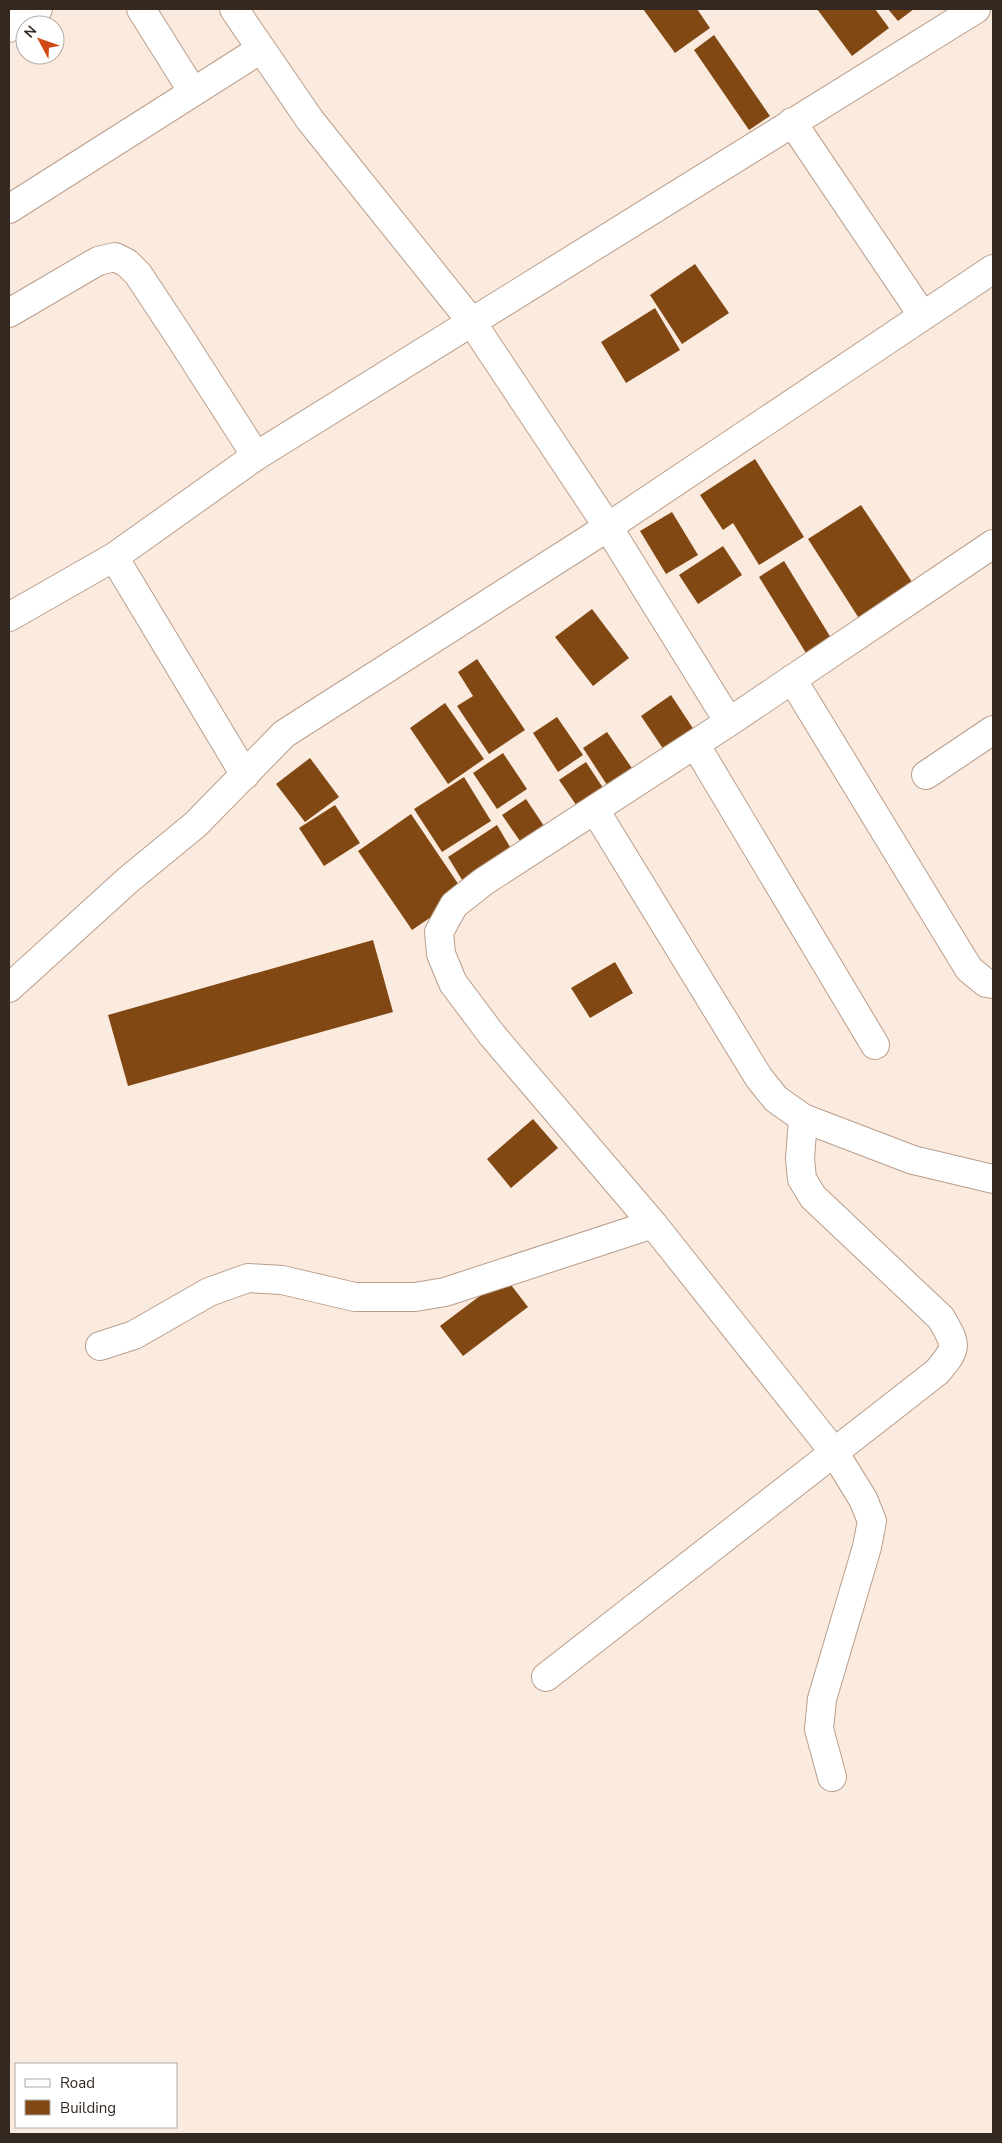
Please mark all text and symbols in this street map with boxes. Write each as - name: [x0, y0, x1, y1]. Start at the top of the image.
- north arrow: [15, 15, 65, 65]
- text: N: [20, 22, 41, 42]
- legend: [15, 2063, 178, 2128]
- text: Road: [60, 2073, 95, 2093]
- text: Building: [60, 2098, 116, 2118]

